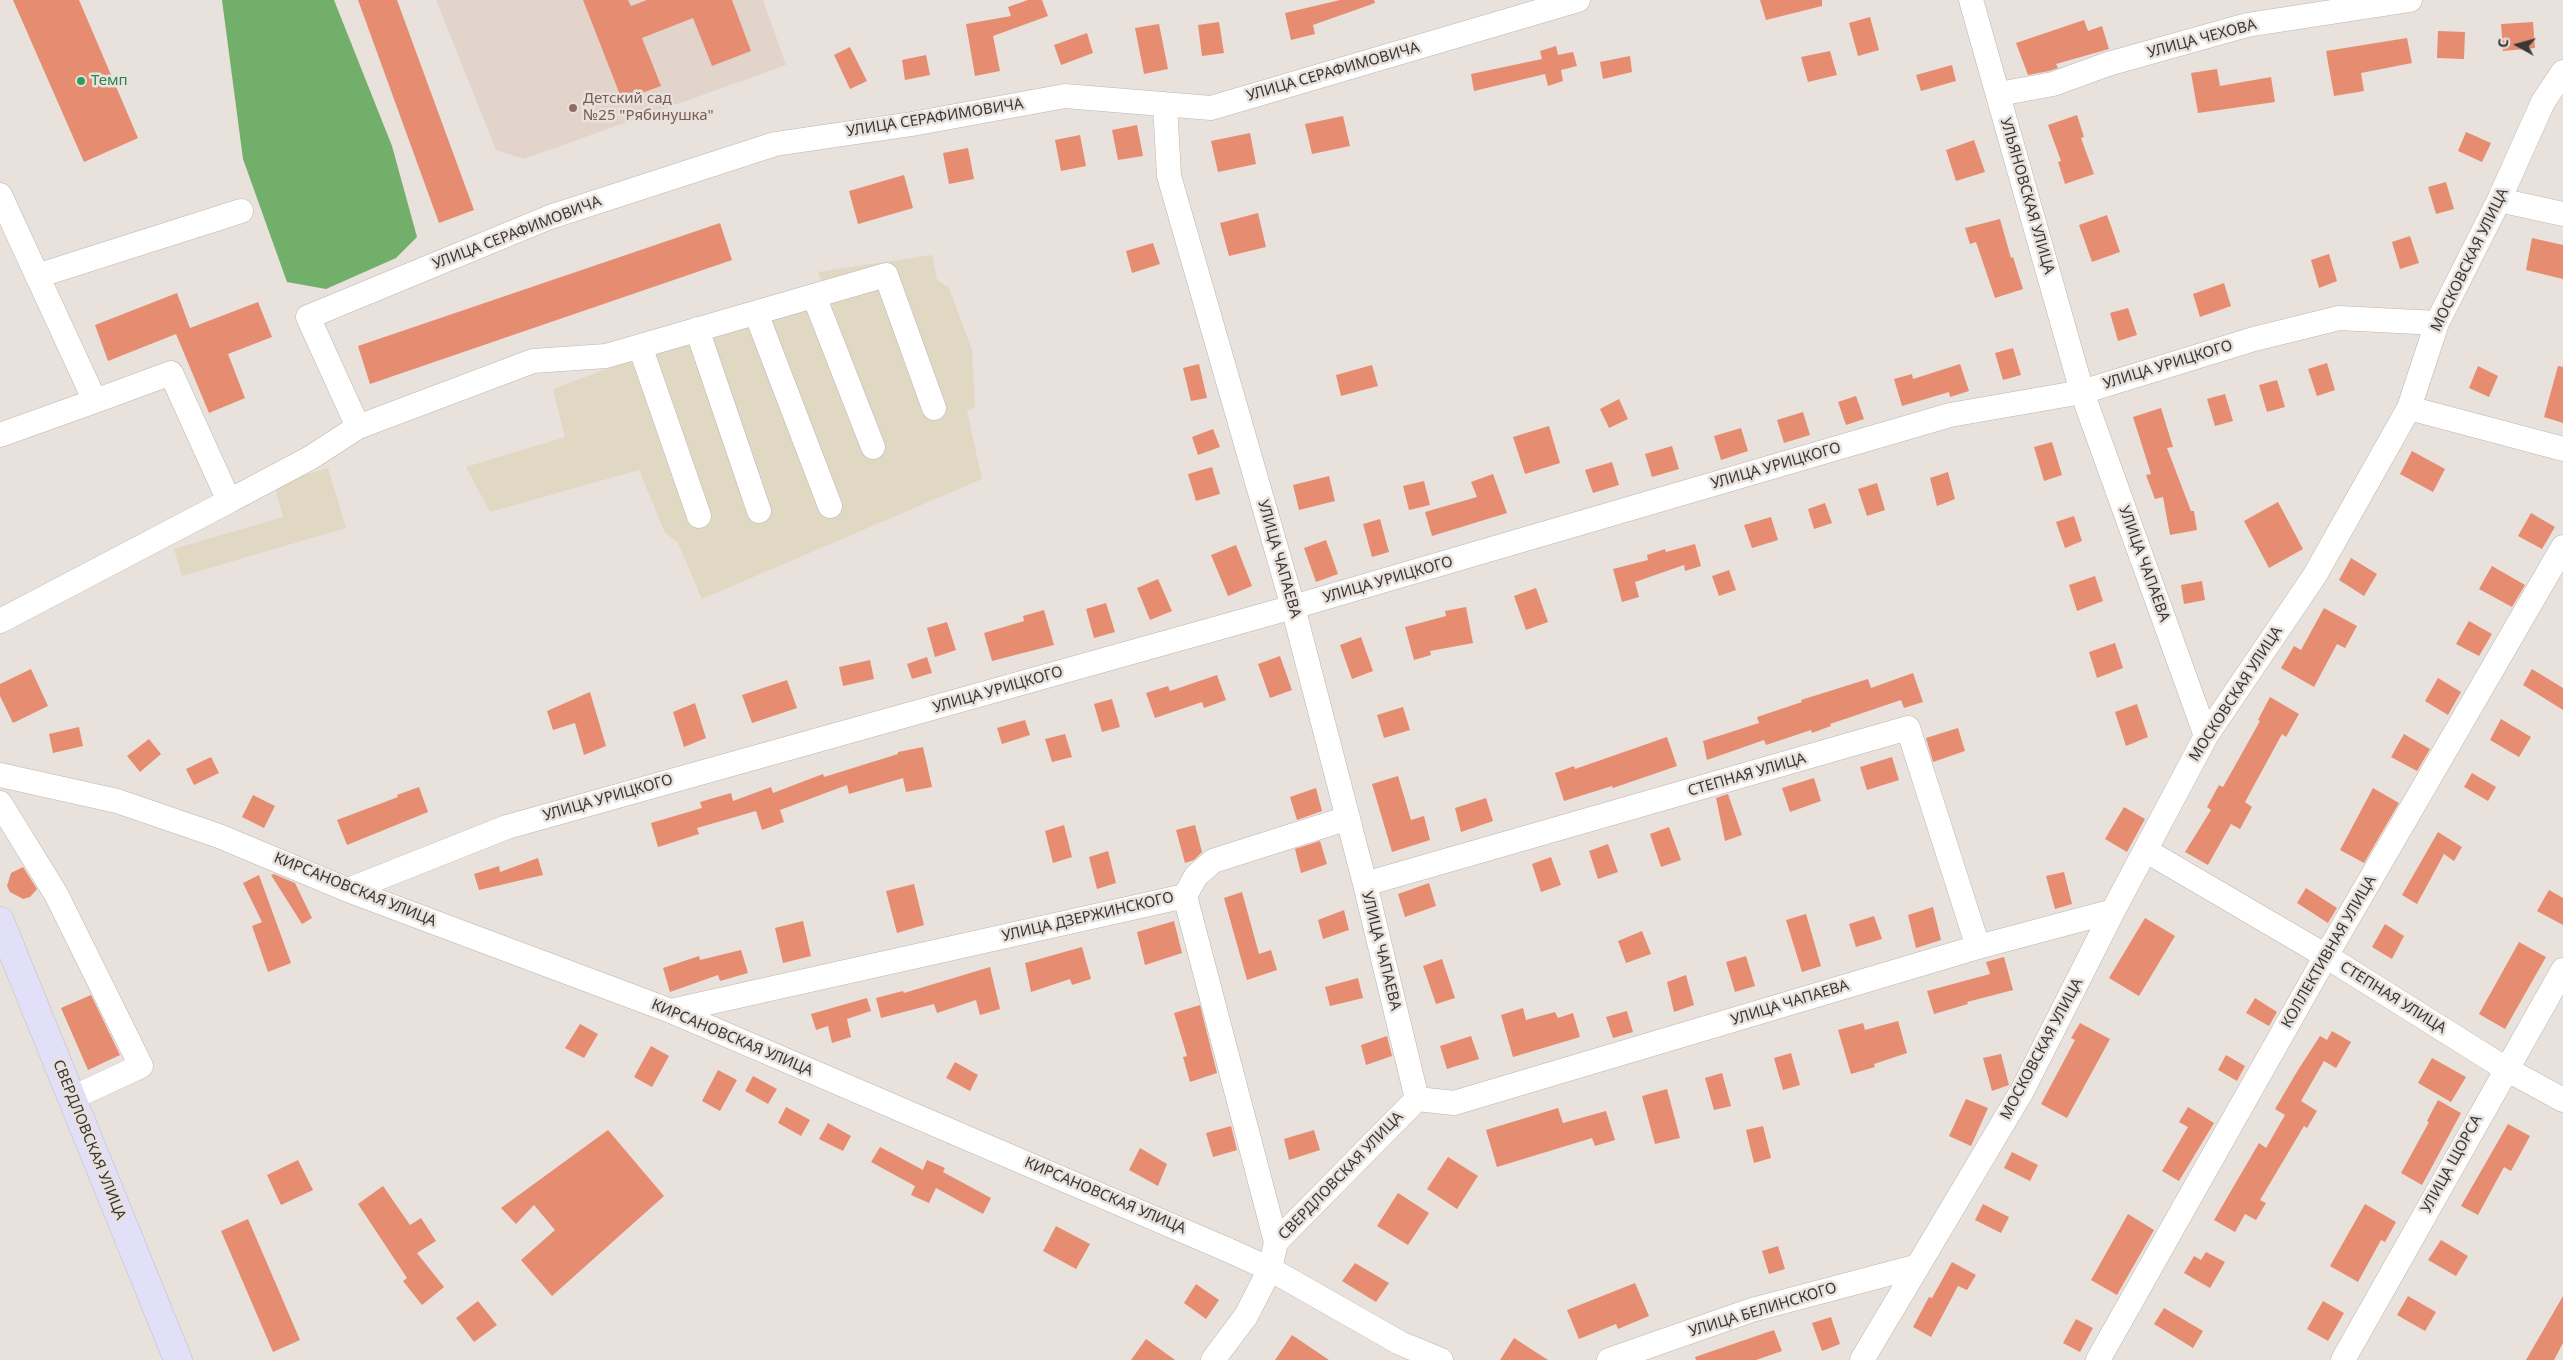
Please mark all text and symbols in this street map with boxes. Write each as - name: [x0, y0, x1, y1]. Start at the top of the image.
- street label: УЛИЦА ЧЕХОВА: [2146, 16, 2258, 62]
- north arrow: [2493, 20, 2543, 70]
- text: С: [2493, 37, 2513, 49]
- street label: УЛИЦА СЕРАФИМОВИЧА: [1245, 39, 1421, 105]
- place label: Темп: [91, 72, 128, 90]
- marker: Темп: [75, 75, 87, 87]
- place label: Детский сад №25 "Рябинушка": [583, 90, 714, 125]
- street label: УЛИЦА СЕРАФИМОВИЧА: [845, 95, 1025, 141]
- marker: Детский сад №25 "Рябинушка": [567, 102, 579, 114]
- street label: УЛЬЯНОВСКАЯ УЛИЦА: [1996, 116, 2058, 276]
- street label: МОСКОВСКАЯ УЛИЦА: [2427, 185, 2513, 335]
- street label: УЛИЦА СЕРАФИМОВИЧА: [430, 193, 604, 273]
- street label: УЛИЦА УРИЦКОГО: [2101, 337, 2235, 393]
- street label: УЛИЦА УРИЦКОГО: [1709, 439, 1843, 493]
- street label: УЛИЦА ЧАПАЕВА: [1254, 498, 1304, 620]
- street label: УЛИЦА ЧАПАЕВА: [2115, 504, 2173, 624]
- street label: УЛИЦА УРИЦКОГО: [1321, 553, 1455, 607]
- street label: МОСКОВСКАЯ УЛИЦА: [2186, 623, 2286, 765]
- street label: УЛИЦА УРИЦКОГО: [931, 663, 1065, 717]
- street label: СТЕПНАЯ УЛИЦА: [1686, 750, 1808, 800]
- street label: УЛИЦА УРИЦКОГО: [541, 771, 675, 825]
- street label: КИРСАНОВСКАЯ УЛИЦА: [271, 849, 439, 931]
- street label: КОЛЛЕКТИВНАЯ УЛИЦА: [2278, 873, 2380, 1031]
- street label: УЛИЦА ДЗЕРЖИНСКОГО: [1000, 888, 1176, 946]
- street label: УЛИЦА ЧАПАЕВА: [1357, 890, 1405, 1012]
- street label: СТЕПНАЯ УЛИЦА: [2337, 958, 2449, 1038]
- street label: МОСКОВСКАЯ УЛИЦА: [1997, 975, 2087, 1123]
- street label: УЛИЦА ЧАПАЕВА: [1729, 977, 1851, 1029]
- street label: КИРСАНОВСКАЯ УЛИЦА: [649, 996, 815, 1080]
- street label: СВЕРДЛОВСКАЯ УЛИЦА: [49, 1057, 129, 1223]
- street label: СВЕРДЛОВСКАЯ УЛИЦА: [1275, 1108, 1407, 1244]
- street label: УЛИЦА ЩОРСА: [2418, 1112, 2486, 1216]
- street label: КИРСАНОВСКАЯ УЛИЦА: [1022, 1154, 1188, 1238]
- street label: УЛИЦА БЕЛИНСКОГО: [1687, 1279, 1839, 1341]

